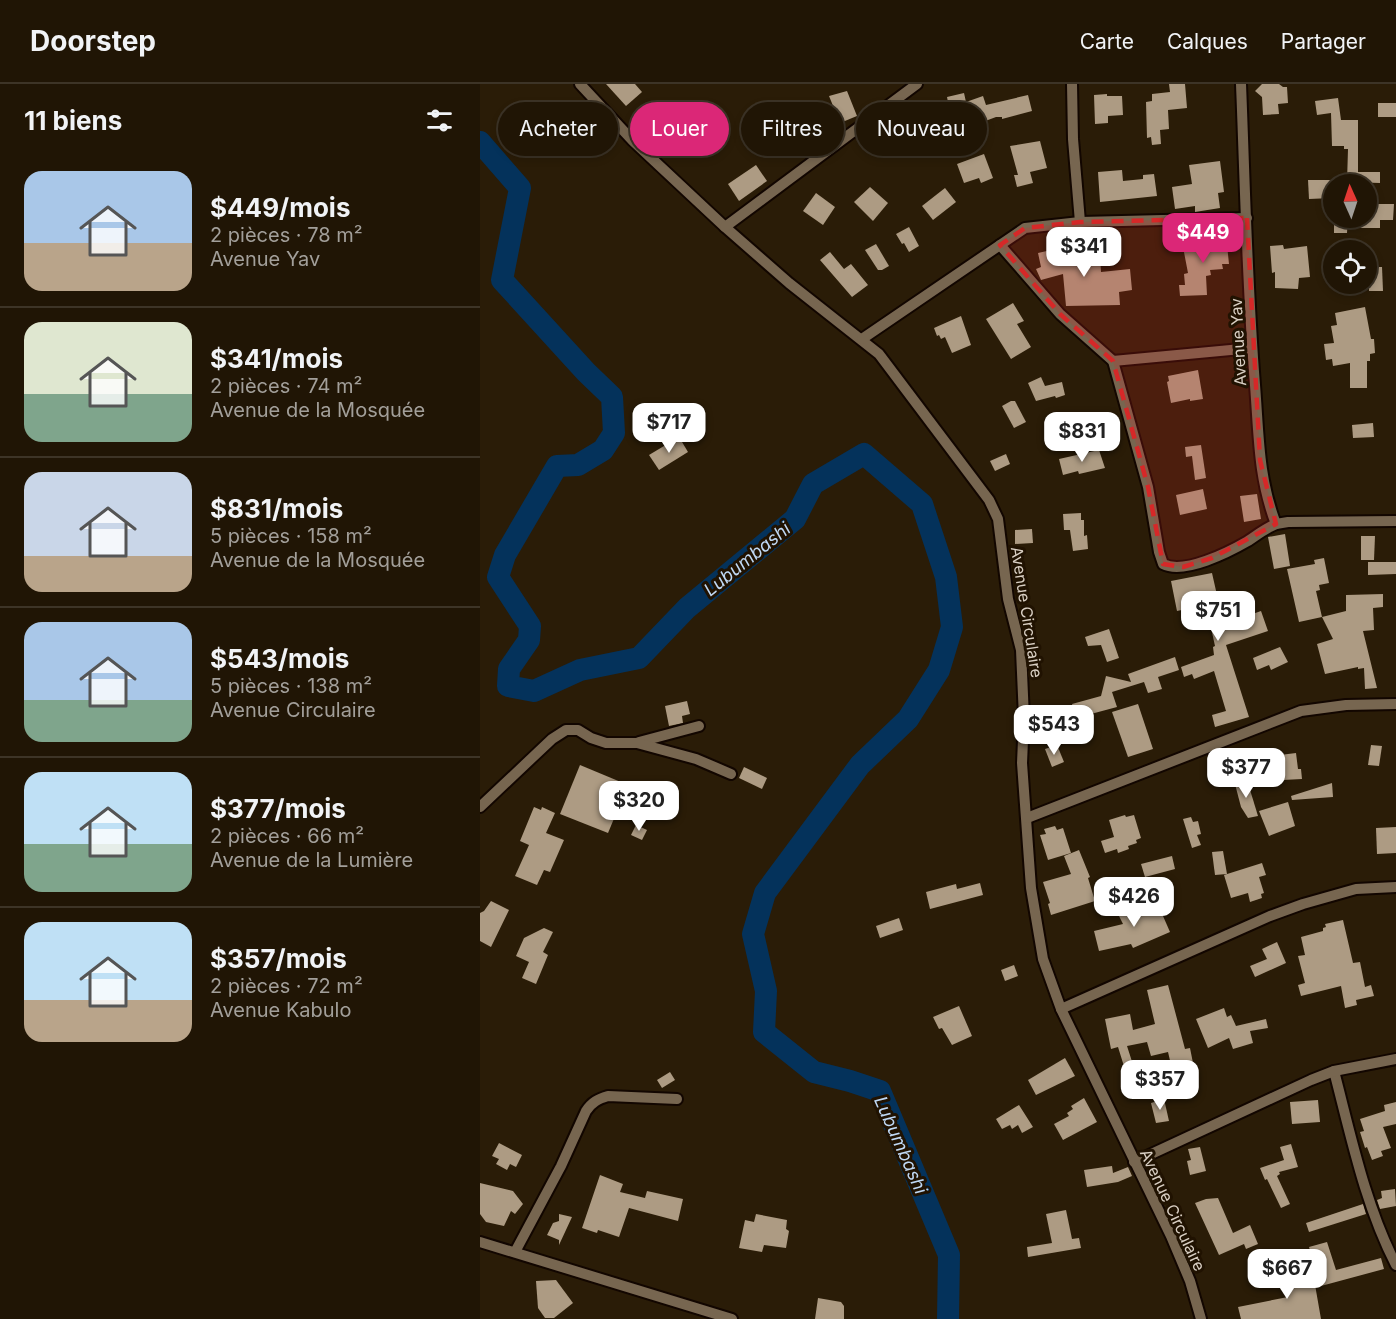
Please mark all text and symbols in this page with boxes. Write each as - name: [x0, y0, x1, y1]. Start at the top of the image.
- text: Doorstep: [30, 24, 156, 58]
- text: Carte: [1080, 29, 1134, 54]
- text: Calques: [1167, 29, 1248, 54]
- text: Partager: [1281, 29, 1366, 54]
- chip: Acheter: [498, 102, 618, 156]
- chip: Louer: [630, 102, 729, 156]
- chip: Filtres: [741, 102, 844, 156]
- chip: Nouveau: [856, 102, 987, 156]
- icon: filters: [423, 104, 456, 137]
- text: 11 biens: [24, 105, 122, 136]
- north arrow: [1323, 174, 1377, 228]
- map controls: [1323, 174, 1377, 294]
- text: $449/mois: [210, 192, 350, 223]
- icon: home: [72, 195, 144, 267]
- pin: $449: [1167, 213, 1239, 264]
- text: $449: [1176, 220, 1230, 244]
- text: 2 pièces · 78 m²: [210, 223, 363, 247]
- pin: $341: [1048, 227, 1120, 278]
- text: $341: [1060, 234, 1108, 258]
- button: locate: [1323, 240, 1377, 294]
- text: Avenue Yav: [210, 247, 320, 271]
- street label: Avenue Yav: [1226, 297, 1250, 387]
- text: $341/mois: [210, 343, 343, 374]
- icon: home: [72, 346, 144, 418]
- text: 2 pièces · 74 m²: [210, 374, 362, 398]
- text: Avenue de la Mosquée: [210, 398, 425, 422]
- pin: $717: [633, 403, 705, 454]
- text: $717: [647, 410, 691, 434]
- pin: $831: [1046, 412, 1118, 463]
- text: $831: [1058, 419, 1106, 443]
- text: $831/mois: [210, 493, 343, 524]
- icon: home: [72, 496, 144, 568]
- water label: Lubumbashi: [700, 517, 795, 600]
- text: 5 pièces · 158 m²: [210, 524, 372, 548]
- street label: Avenue Circulaire: [1007, 545, 1047, 679]
- text: Avenue de la Mosquée: [210, 548, 425, 572]
- pin: $751: [1182, 591, 1254, 642]
- text: $751: [1195, 598, 1241, 622]
- text: $543/mois: [210, 643, 349, 674]
- icon: home: [72, 646, 144, 718]
- text: 5 pièces · 138 m²: [210, 674, 372, 698]
- text: Avenue Circulaire: [210, 698, 376, 722]
- pin: $543: [1018, 705, 1090, 756]
- text: $543: [1028, 712, 1080, 736]
- pin: $377: [1210, 748, 1282, 799]
- text: $377: [1221, 755, 1271, 779]
- pin: $320: [603, 781, 675, 832]
- text: $320: [613, 788, 665, 812]
- text: $377/mois: [210, 793, 346, 824]
- icon: home: [72, 796, 144, 868]
- text: 2 pièces · 66 m²: [210, 824, 364, 848]
- text: Avenue de la Lumière: [210, 848, 413, 872]
- pin: $426: [1098, 877, 1170, 928]
- text: $426: [1108, 884, 1160, 908]
- text: $357/mois: [210, 943, 347, 974]
- icon: home: [72, 946, 144, 1018]
- text: 2 pièces · 72 m²: [210, 974, 363, 998]
- text: Avenue Kabulo: [210, 998, 351, 1022]
- pin: $357: [1124, 1060, 1196, 1111]
- text: $357: [1135, 1067, 1185, 1091]
- water label: Lubumbashi: [870, 1093, 932, 1198]
- street label: Avenue Circulaire: [1136, 1146, 1210, 1274]
- pin: $667: [1251, 1249, 1323, 1300]
- text: $667: [1262, 1256, 1312, 1280]

